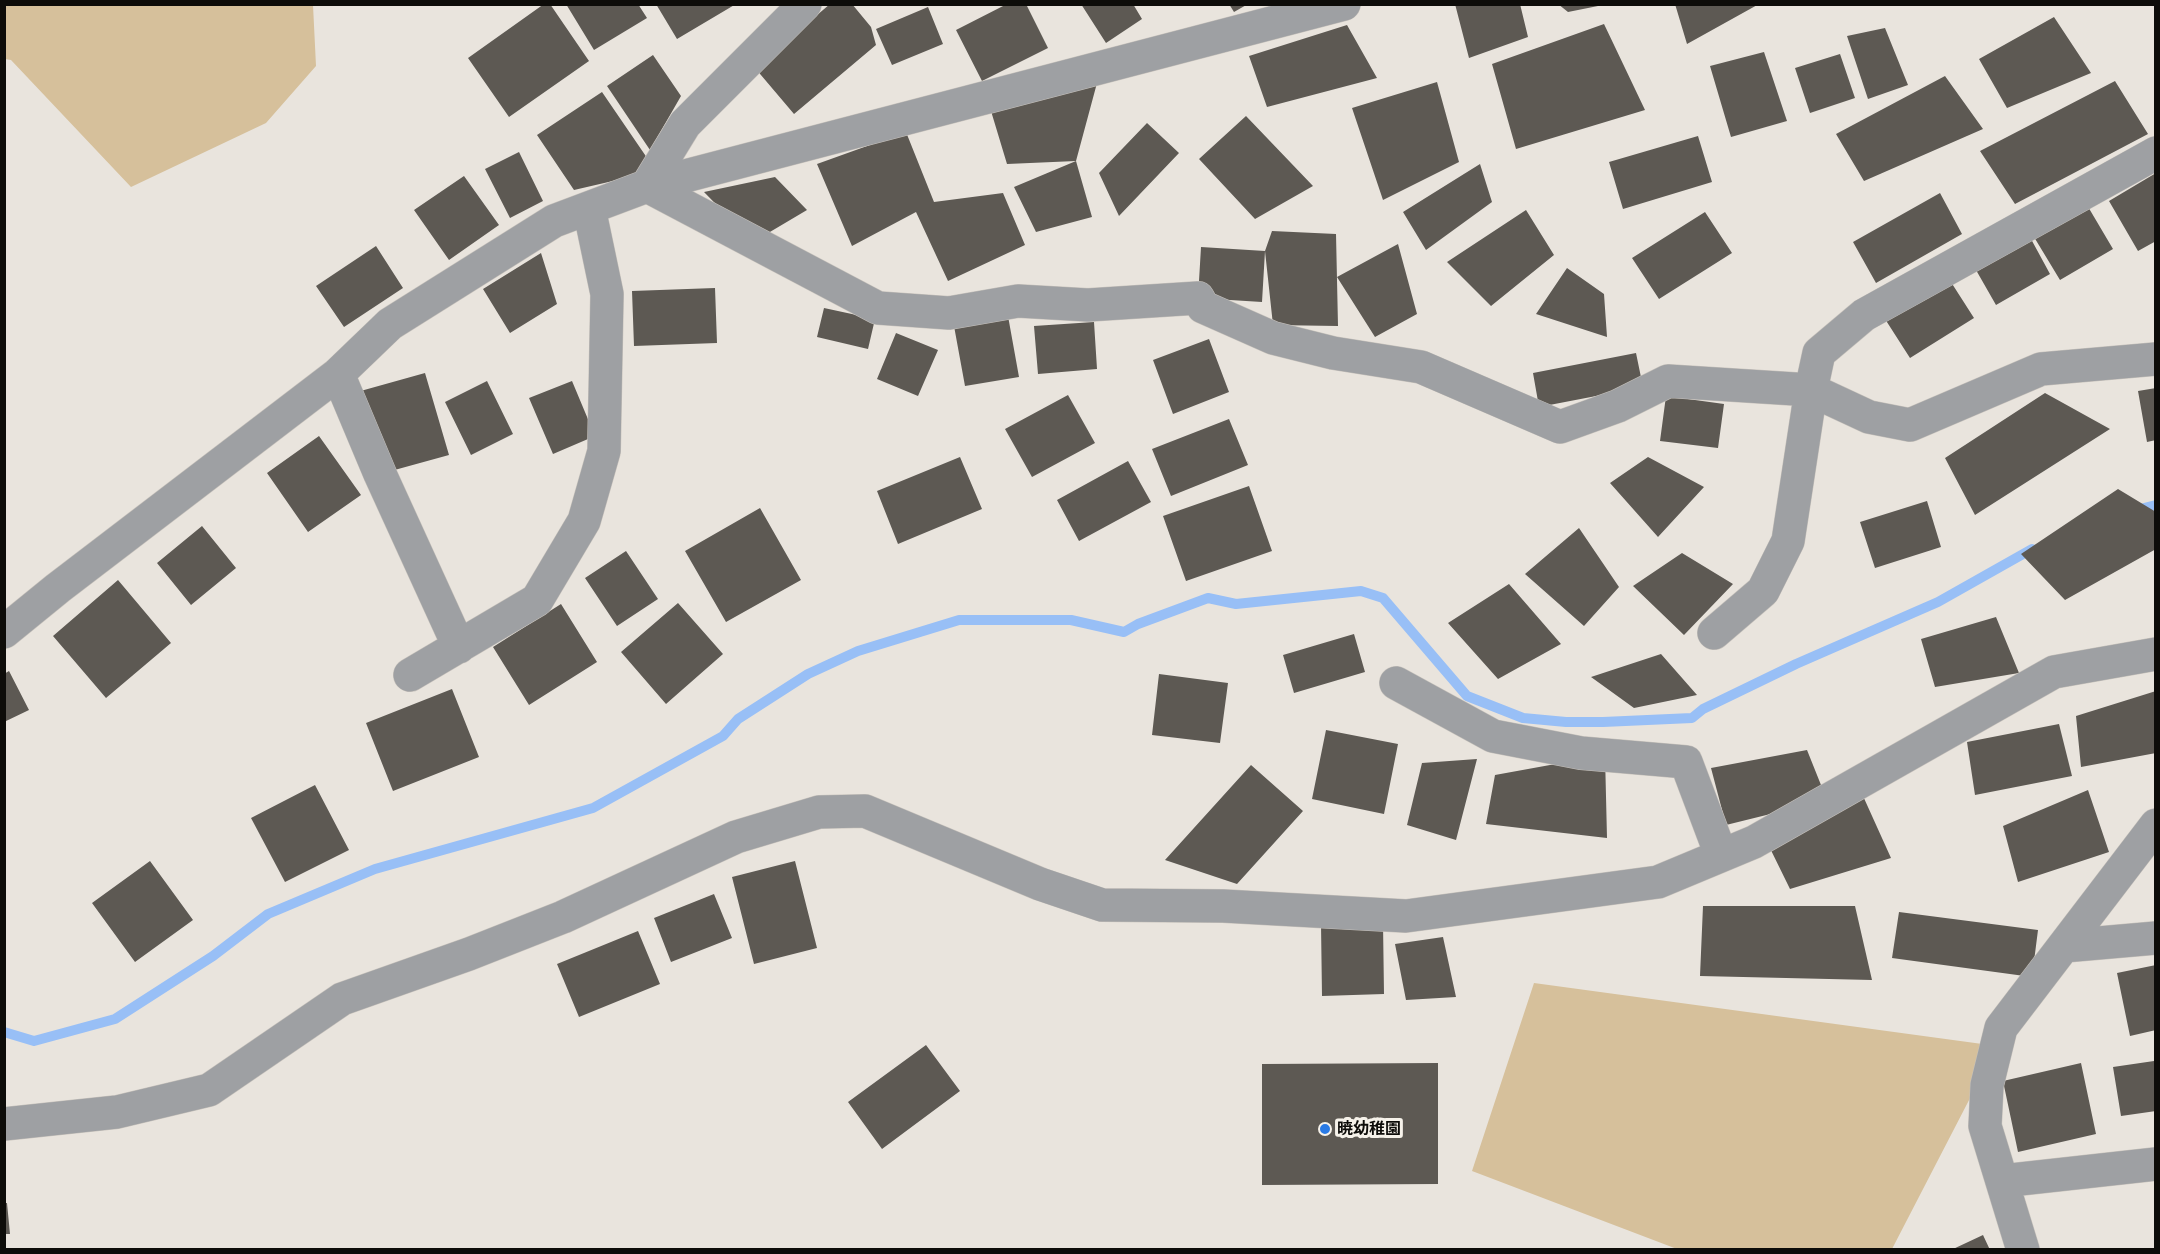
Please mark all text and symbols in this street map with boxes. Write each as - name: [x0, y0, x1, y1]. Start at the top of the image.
- place label: 暁幼稚園: [1337, 1119, 1401, 1139]
- marker: 暁幼稚園: [1318, 1122, 1332, 1136]

